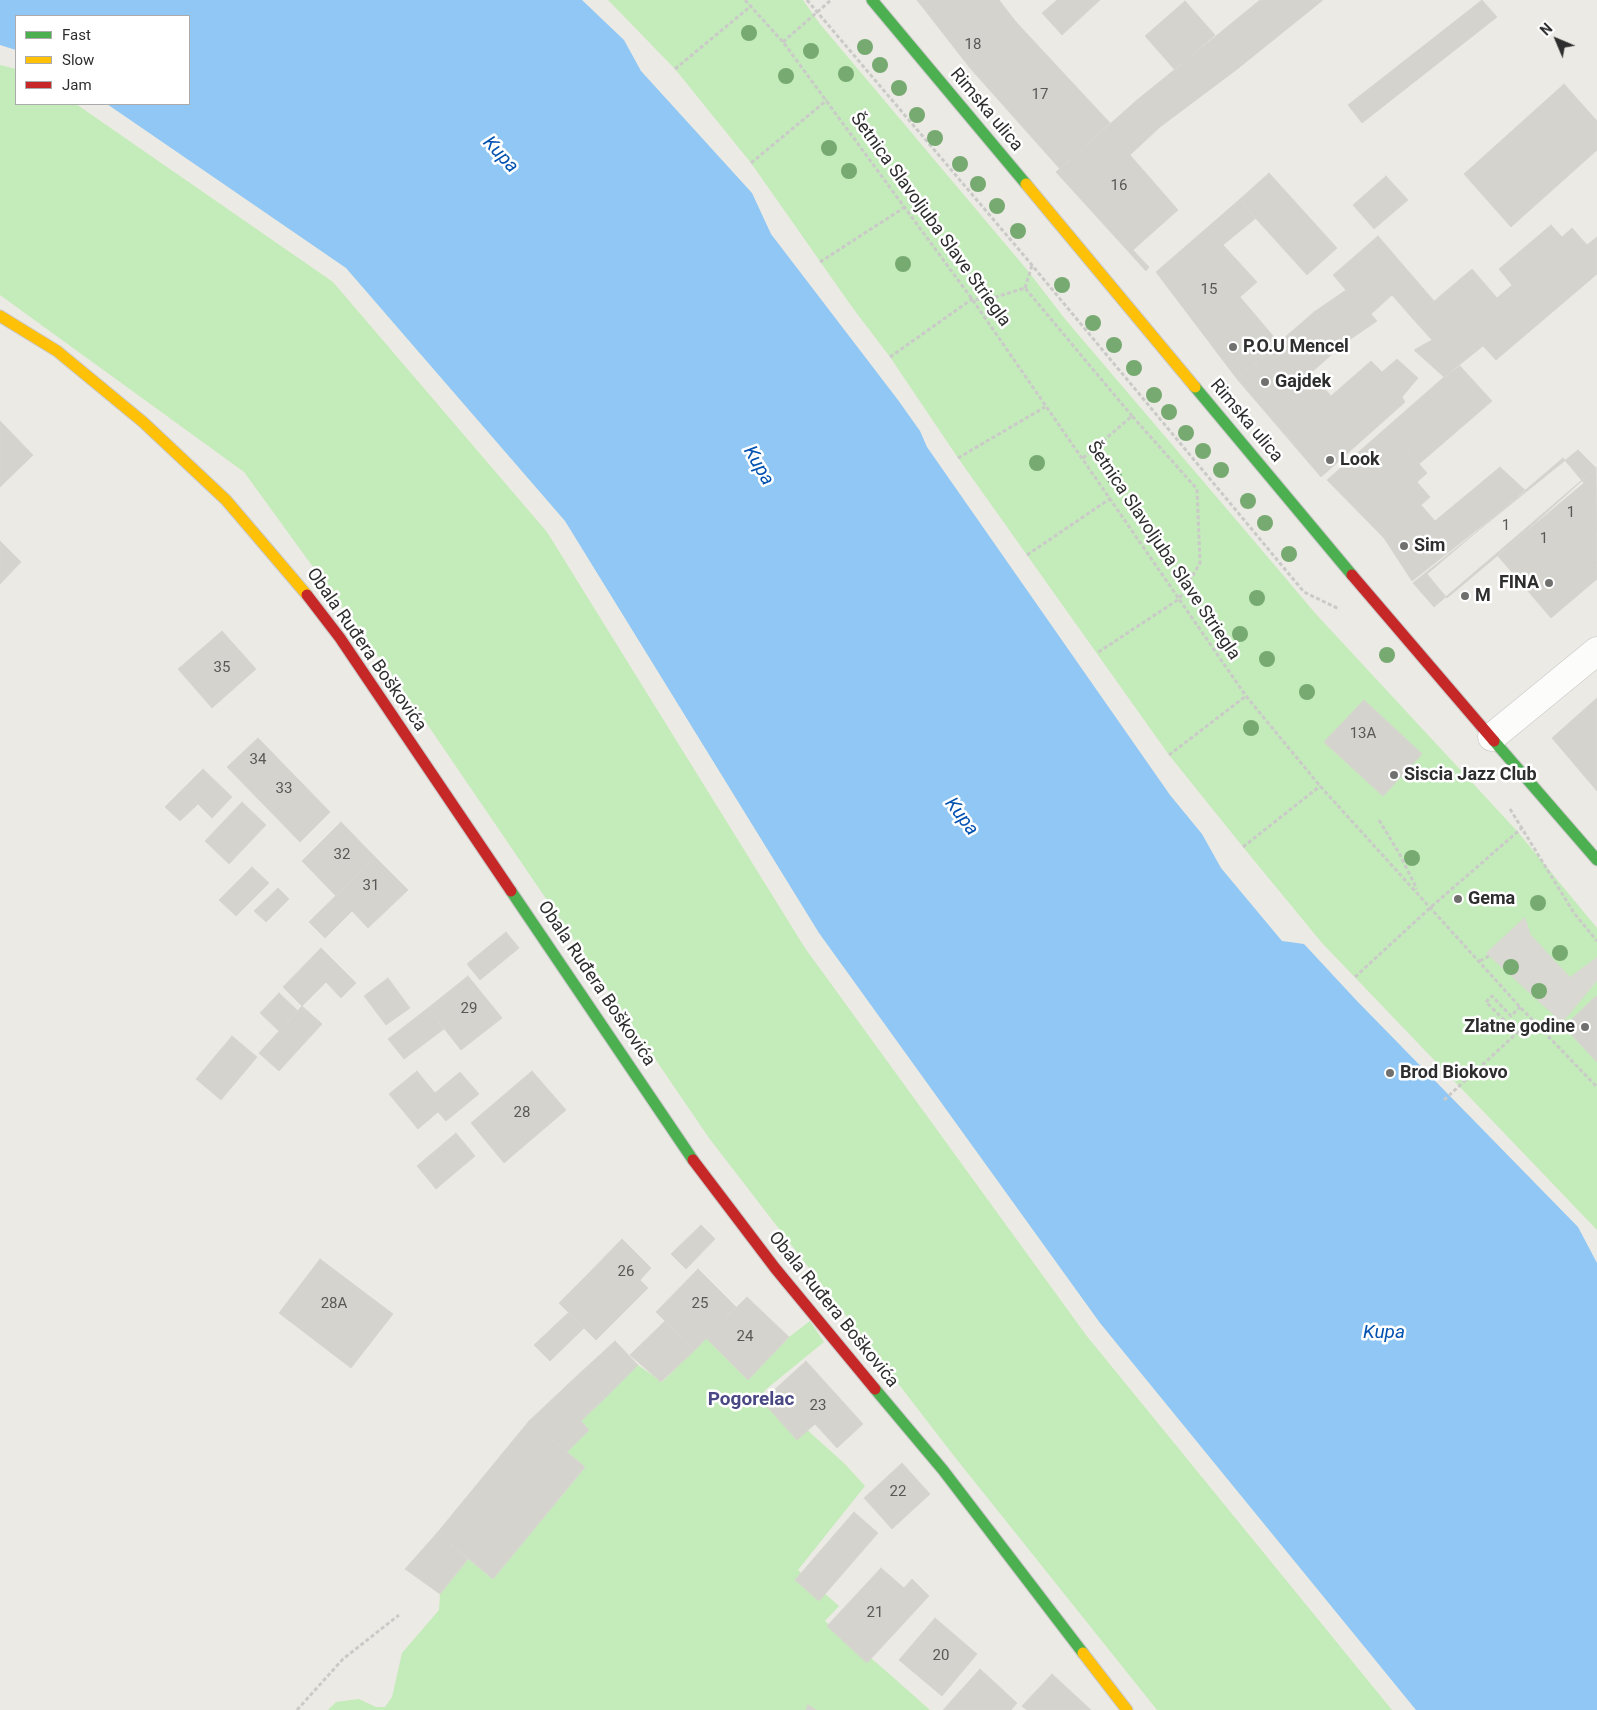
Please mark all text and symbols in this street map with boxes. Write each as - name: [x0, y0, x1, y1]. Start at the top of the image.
- legend: [15, 15, 190, 105]
- north arrow: [1532, 15, 1582, 65]
- text: N: [1537, 20, 1556, 39]
- text: Fast: [62, 26, 91, 44]
- house number: 18: [965, 36, 981, 54]
- text: Slow: [62, 51, 94, 69]
- street label: Rimska ulica: [945, 64, 1027, 156]
- text: Jam: [62, 76, 92, 94]
- house number: 17: [1032, 86, 1048, 104]
- street label: Šetnica Slavoljuba Slave Striegla: [845, 109, 1015, 331]
- water label: Kupa: [477, 132, 523, 178]
- house number: 16: [1111, 177, 1127, 195]
- house number: 15: [1201, 281, 1217, 299]
- place label: P.O.U Mencel: [1243, 336, 1349, 358]
- marker: P.O.U Mencel: [1227, 341, 1239, 353]
- place label: Gajdek: [1275, 371, 1331, 393]
- street label: Rimska ulica: [1205, 375, 1287, 467]
- marker: Gajdek: [1259, 376, 1271, 388]
- street label: Šetnica Slavoljuba Slave Striegla: [1082, 438, 1244, 664]
- water label: Kupa: [738, 442, 778, 490]
- place label: Look: [1340, 449, 1380, 471]
- marker: Look: [1324, 454, 1336, 466]
- house number: 1: [1567, 504, 1575, 522]
- house number: 1: [1502, 517, 1510, 535]
- house number: 1: [1540, 530, 1548, 548]
- place label: Sim: [1414, 535, 1445, 557]
- marker: Sim: [1398, 540, 1410, 552]
- street label: Obala Ruđera Boškovića: [301, 564, 431, 736]
- place label: FINA: [1499, 572, 1539, 594]
- marker: FINA: [1543, 577, 1555, 589]
- place label: M: [1475, 585, 1491, 607]
- marker: M: [1459, 590, 1471, 602]
- house number: 35: [214, 659, 230, 677]
- house number: 13A: [1350, 725, 1376, 743]
- house number: 34: [250, 751, 266, 769]
- place label: Siscia Jazz Club: [1404, 764, 1537, 786]
- marker: Siscia Jazz Club: [1388, 769, 1400, 781]
- house number: 33: [276, 780, 292, 798]
- water label: Kupa: [939, 793, 983, 841]
- house number: 32: [334, 846, 350, 864]
- house number: 31: [363, 877, 379, 895]
- place label: Gema: [1468, 888, 1515, 910]
- marker: Gema: [1452, 893, 1464, 905]
- street label: Obala Ruđera Boškovića: [533, 897, 659, 1071]
- house number: 29: [461, 1000, 477, 1018]
- place label: Zlatne godine: [1464, 1016, 1575, 1038]
- marker: Zlatne godine: [1579, 1021, 1591, 1033]
- place label: Brod Biokovo: [1400, 1062, 1508, 1084]
- marker: Brod Biokovo: [1384, 1067, 1396, 1079]
- house number: 28: [514, 1104, 530, 1122]
- street label: Obala Ruđera Boškovića: [763, 1228, 903, 1392]
- house number: 26: [618, 1263, 634, 1281]
- house number: 28A: [321, 1295, 347, 1313]
- house number: 25: [692, 1295, 708, 1313]
- water label: Kupa: [1363, 1322, 1405, 1344]
- house number: 24: [737, 1328, 753, 1346]
- district label: Pogorelac: [708, 1389, 794, 1411]
- house number: 23: [810, 1397, 826, 1415]
- house number: 22: [890, 1483, 906, 1501]
- house number: 21: [867, 1604, 883, 1622]
- house number: 20: [933, 1647, 949, 1665]

